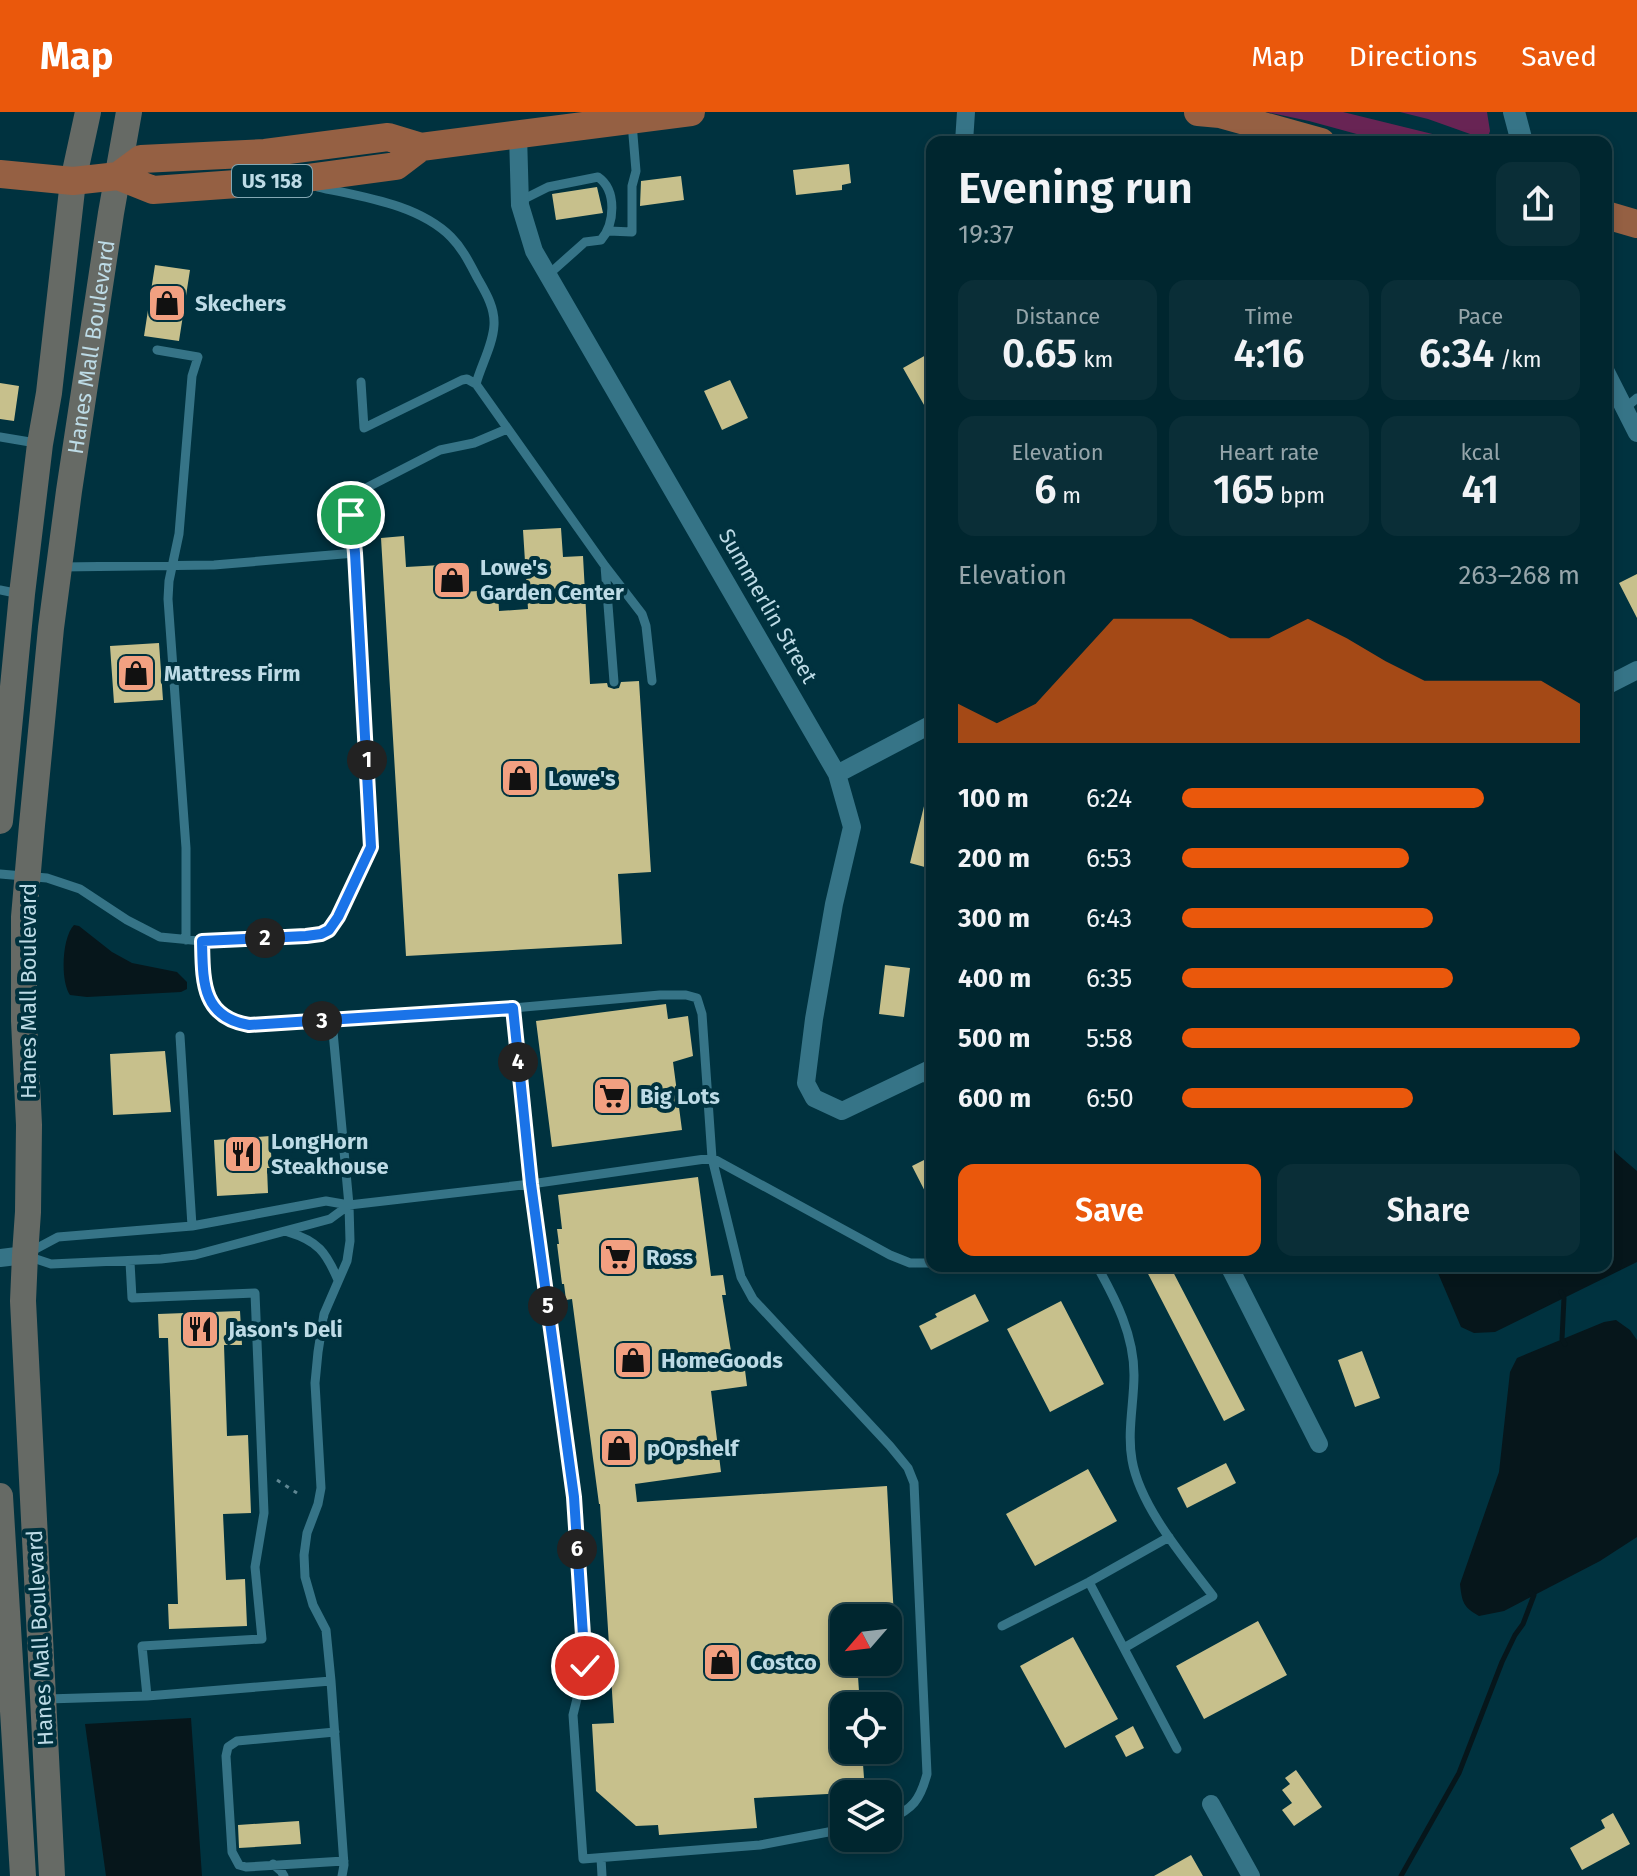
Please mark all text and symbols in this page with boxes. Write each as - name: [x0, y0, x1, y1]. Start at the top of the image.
- text: Map: [40, 33, 113, 79]
- text: Map: [1251, 40, 1305, 73]
- text: Directions: [1349, 40, 1477, 73]
- text: Saved: [1521, 40, 1597, 73]
- text: Evening run: [958, 162, 1193, 215]
- button: share: [1496, 162, 1580, 246]
- road number: US 158: [232, 165, 312, 197]
- text: 19:37: [958, 219, 1014, 250]
- street label: Hanes Mall Boulevard: [61, 238, 120, 456]
- shop icon: Skechers: [146, 282, 188, 324]
- place label: Skechers: [195, 290, 287, 317]
- text: Distance: [1015, 303, 1100, 330]
- text: Time: [1245, 303, 1293, 330]
- text: Pace: [1458, 303, 1503, 330]
- text: 0.65: [1002, 330, 1077, 378]
- text: 4:16: [1234, 330, 1304, 378]
- text: 6:34: [1419, 330, 1494, 378]
- text: km: [1077, 346, 1113, 373]
- text: /km: [1494, 346, 1542, 373]
- text: Elevation: [1012, 439, 1104, 466]
- text: Heart rate: [1219, 439, 1319, 466]
- text: kcal: [1461, 439, 1500, 466]
- text: 6: [1034, 466, 1056, 514]
- text: 165: [1213, 466, 1274, 514]
- text: 41: [1461, 466, 1499, 514]
- pin: [317, 481, 385, 549]
- text: m: [1056, 482, 1081, 509]
- text: bpm: [1274, 482, 1325, 509]
- icon: arrive: [329, 493, 373, 537]
- street label: Summerlin Street: [713, 524, 823, 688]
- place label: Lowe's Garden Center: [480, 554, 624, 606]
- shop icon: Lowe's Garden Center: [431, 559, 473, 601]
- text: Elevation: [958, 560, 1067, 591]
- text: 263–268 m: [1458, 560, 1580, 591]
- shop icon: Mattress Firm: [115, 652, 157, 694]
- place label: Mattress Firm: [164, 660, 301, 687]
- pin: 1: [347, 740, 387, 780]
- text: 1: [362, 746, 372, 773]
- shop icon: Lowe's: [499, 757, 541, 799]
- place label: Lowe's: [548, 765, 616, 792]
- text: 100 m: [958, 783, 1029, 814]
- text: 6:24: [1086, 783, 1132, 814]
- text: 200 m: [958, 843, 1030, 874]
- text: 6:53: [1086, 843, 1132, 874]
- street label: Hanes Mall Boulevard: [15, 883, 42, 1099]
- text: 300 m: [958, 903, 1030, 934]
- text: 6:43: [1086, 903, 1132, 934]
- pin: 2: [245, 918, 285, 958]
- text: 2: [259, 924, 271, 951]
- text: 400 m: [958, 963, 1031, 994]
- text: 6:35: [1086, 963, 1132, 994]
- pin: 3: [302, 1001, 342, 1041]
- text: 3: [316, 1007, 328, 1034]
- text: 500 m: [958, 1023, 1031, 1054]
- text: 5:58: [1086, 1023, 1133, 1054]
- pin: 4: [498, 1042, 538, 1082]
- text: 4: [512, 1048, 524, 1075]
- supermarket icon: Big Lots: [591, 1075, 633, 1117]
- place label: Big Lots: [640, 1083, 720, 1110]
- text: 600 m: [958, 1083, 1031, 1114]
- text: 6:50: [1086, 1083, 1134, 1114]
- place label: LongHorn Steakhouse: [271, 1128, 389, 1180]
- restaurant icon: LongHorn Steakhouse: [222, 1133, 264, 1175]
- button: Save: [958, 1164, 1261, 1256]
- button: Share: [1277, 1164, 1580, 1256]
- supermarket icon: Ross: [597, 1236, 639, 1278]
- place label: Ross: [646, 1244, 694, 1271]
- pin: 5: [528, 1286, 568, 1326]
- text: 5: [542, 1292, 554, 1319]
- restaurant icon: Jason's Deli: [179, 1308, 221, 1350]
- place label: Jason's Deli: [227, 1316, 343, 1343]
- shop icon: HomeGoods: [612, 1339, 654, 1381]
- place label: HomeGoods: [661, 1347, 783, 1374]
- shop icon: pOpshelf: [598, 1427, 640, 1469]
- place label: pOpshelf: [647, 1435, 740, 1462]
- street label: Hanes Mall Boulevard: [21, 1529, 59, 1747]
- pin: 6: [557, 1529, 597, 1569]
- text: 6: [571, 1535, 583, 1562]
- north arrow: [830, 1604, 902, 1676]
- map controls: [830, 1604, 902, 1852]
- pin: [551, 1632, 619, 1700]
- shop icon: Costco: [701, 1641, 743, 1683]
- icon: check: [563, 1644, 607, 1688]
- place label: Costco: [750, 1649, 817, 1676]
- button: locate: [830, 1692, 902, 1764]
- button: layers: [830, 1780, 902, 1852]

